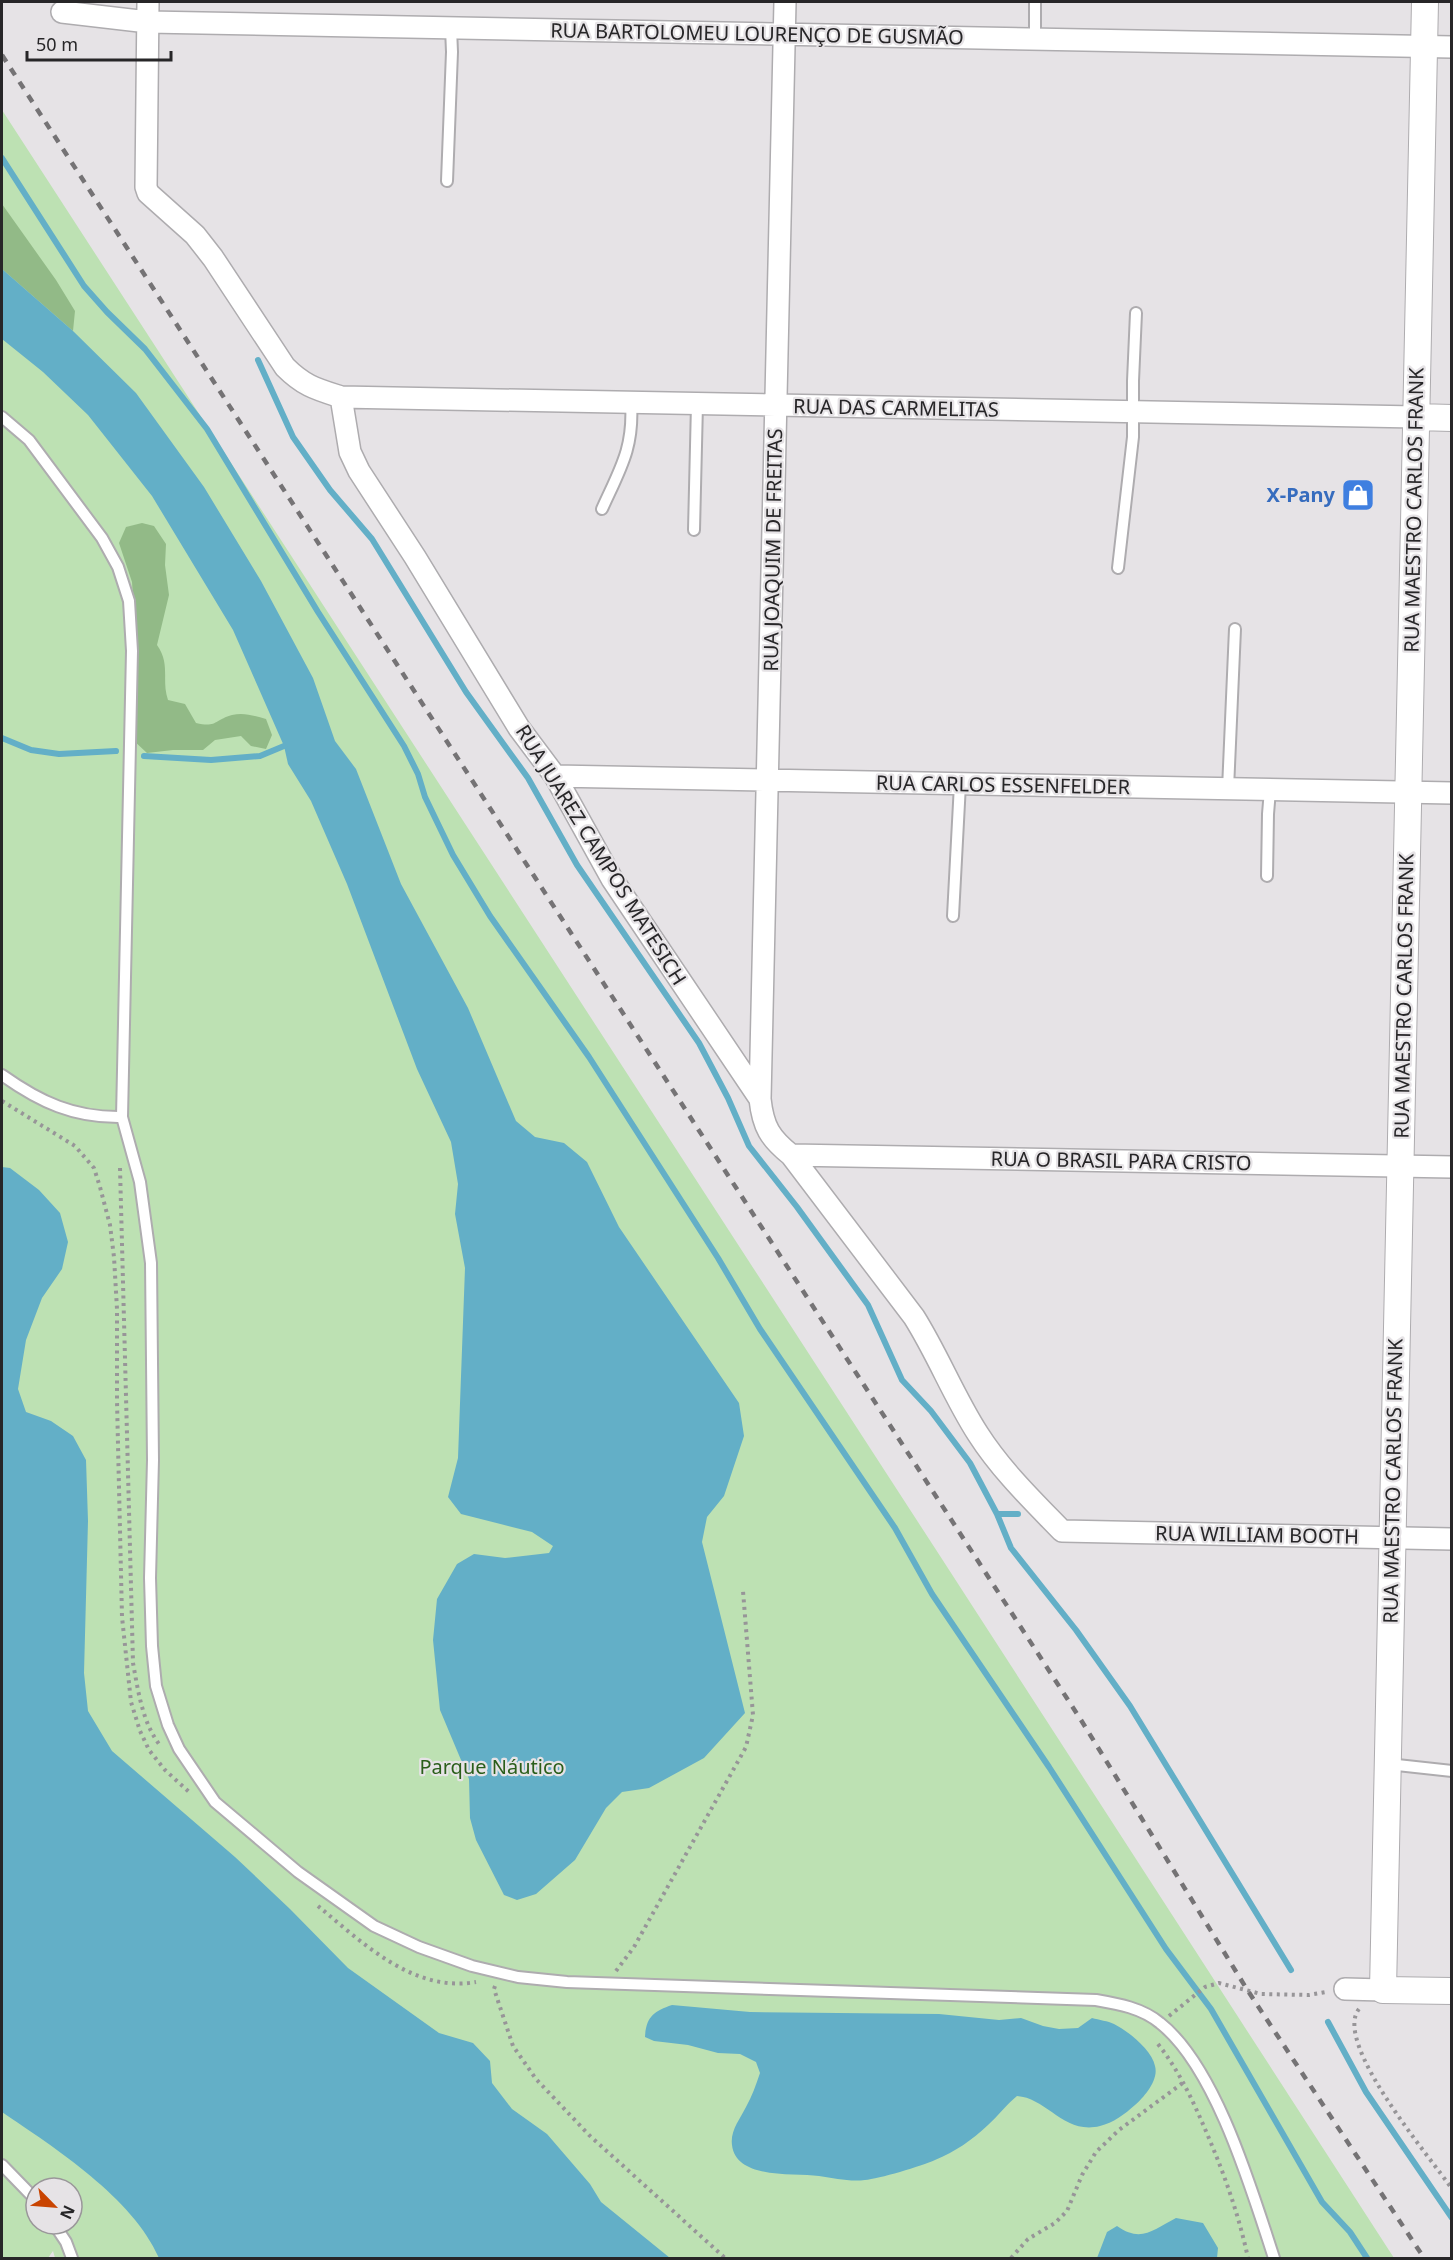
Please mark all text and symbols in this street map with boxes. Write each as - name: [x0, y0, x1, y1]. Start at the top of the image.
- street label: RUA BARTOLOMEU LOURENÇO DE GUSMÃO: [550, 16, 964, 51]
- scale bar: [27, 24, 171, 62]
- text: 50 m: [36, 32, 78, 56]
- street label: RUA MAESTRO CARLOS FRANK: [1398, 367, 1429, 653]
- street label: RUA DAS CARMELITAS: [793, 392, 999, 423]
- street label: RUA JOAQUIM DE FREITAS: [757, 428, 788, 672]
- shop icon: X-Pany: [1340, 477, 1376, 513]
- place label: X-Pany: [1266, 481, 1336, 508]
- street label: RUA JUAREZ CAMPOS MATESICH: [510, 719, 693, 990]
- street label: RUA CARLOS ESSENFELDER: [876, 769, 1131, 800]
- street label: RUA MAESTRO CARLOS FRANK: [1388, 853, 1419, 1139]
- street label: RUA O BRASIL PARA CRISTO: [990, 1145, 1252, 1176]
- street label: RUA MAESTRO CARLOS FRANK: [1377, 1338, 1408, 1624]
- street label: RUA WILLIAM BOOTH: [1155, 1519, 1359, 1550]
- park label: Parque Náutico: [419, 1753, 565, 1780]
- north arrow: [24, 2176, 84, 2236]
- text: N: [55, 2202, 80, 2223]

